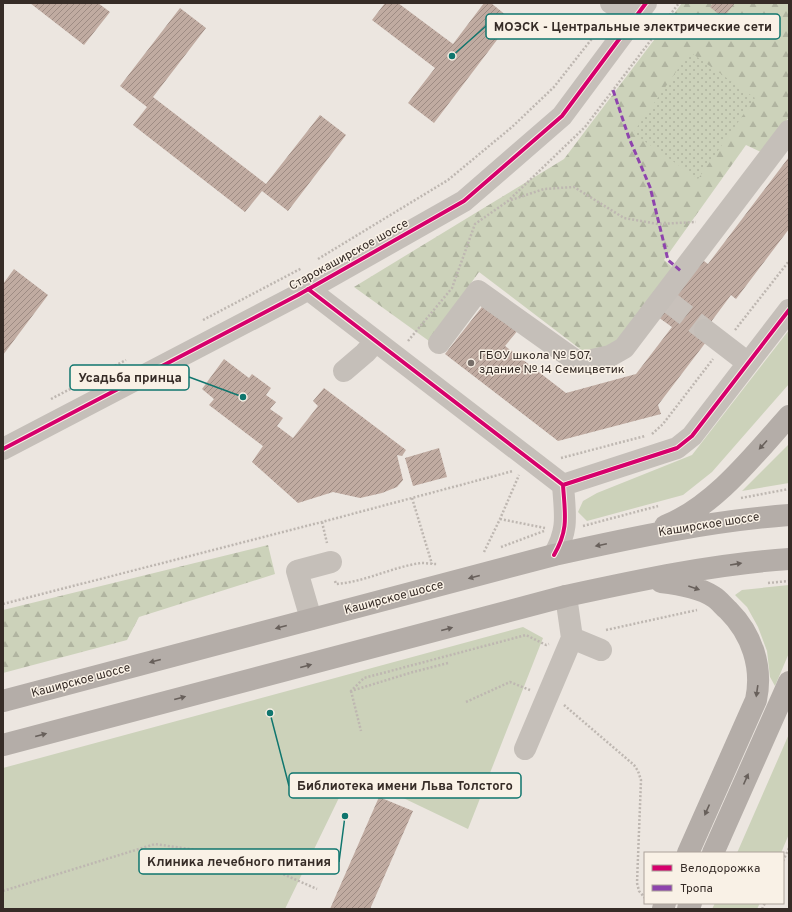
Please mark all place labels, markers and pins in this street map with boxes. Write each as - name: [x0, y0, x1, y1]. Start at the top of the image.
- callout: МОЭСК - Центральные электрические сети: [486, 14, 780, 39]
- place label: ГБОУ школа № 507, здание № 14 Семицветик: [479, 348, 625, 378]
- marker: ГБОУ школа № 507, здание № 14 Семицветик: [466, 358, 476, 368]
- callout: Усадьба принца: [70, 365, 189, 390]
- callout: Библиотека имени Льва Толстого: [289, 773, 521, 798]
- callout: Клиника лечебного питания: [139, 849, 339, 874]

